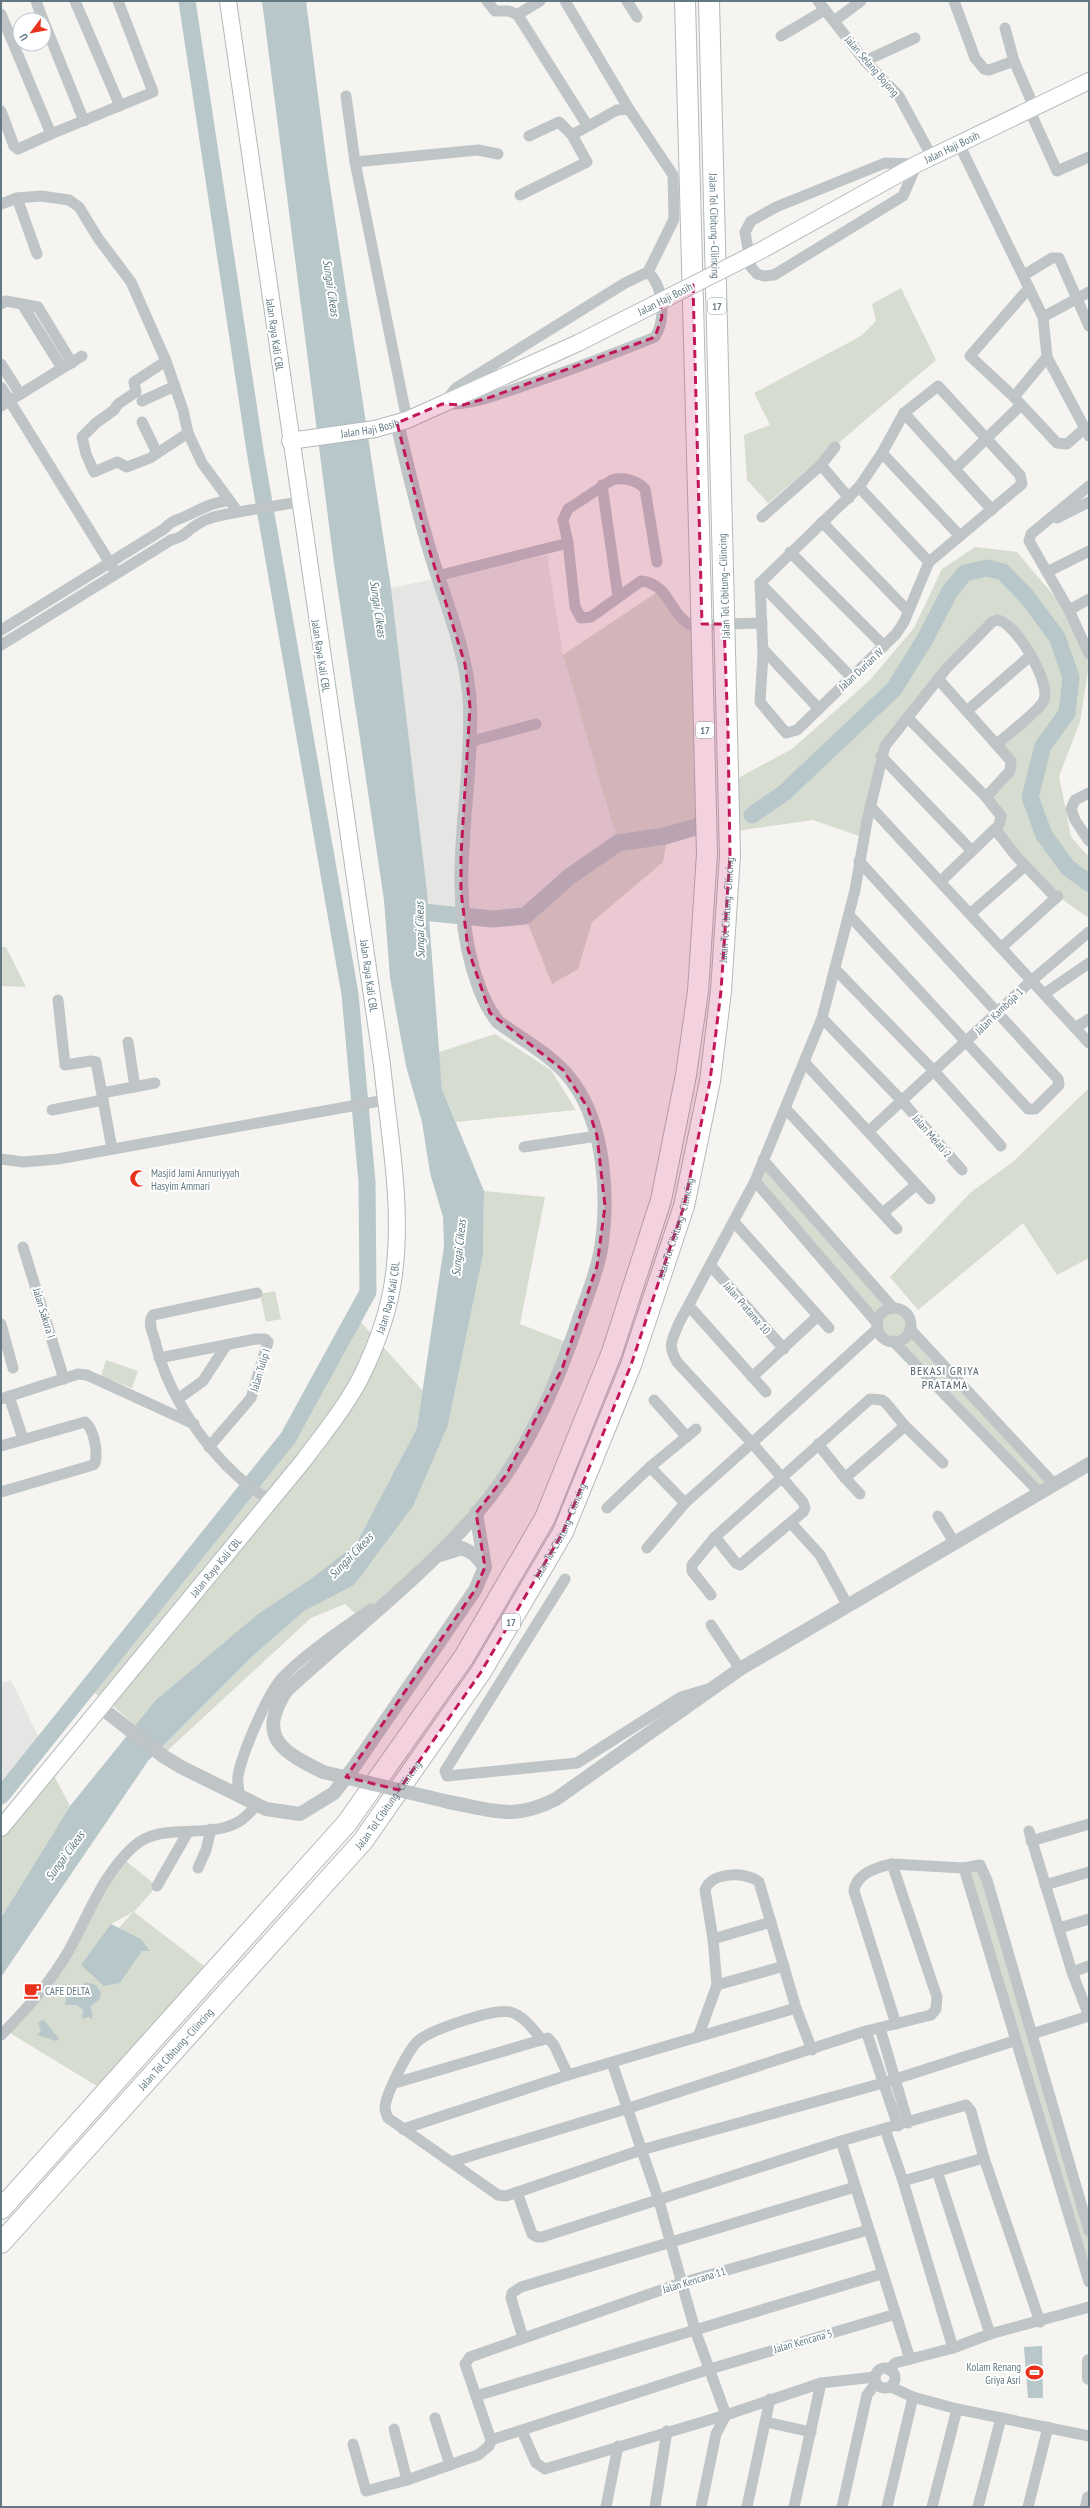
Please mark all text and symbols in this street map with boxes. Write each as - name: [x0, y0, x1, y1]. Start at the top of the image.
- north arrow: [12, 12, 52, 52]
- text: U: [16, 31, 31, 43]
- street label: Jalan Selang Bojong: [841, 32, 902, 99]
- street label: Jalan Haji Bosih: [921, 128, 982, 167]
- street label: Jalan Tol Cibitung–Cilincing: [706, 172, 723, 279]
- water label: Sungai Cikeas: [320, 259, 343, 319]
- street label: Jalan Haji Bosih: [634, 279, 695, 319]
- street label: Jalan Raya Kali CBL: [263, 297, 287, 373]
- road number: 17: [708, 298, 726, 314]
- street label: Jalan Haji Bosih: [339, 415, 401, 441]
- street label: Jalan Tol Cibitung–Cilincing: [715, 533, 733, 640]
- water label: Sungai Cikeas: [367, 580, 390, 640]
- street label: Jalan Raya Kali CBL: [308, 618, 334, 694]
- street label: Jalan Durian IV: [835, 644, 887, 694]
- road number: 17: [696, 722, 714, 738]
- street label: Jalan Tol Cibitung–Cilincing: [716, 856, 737, 964]
- water label: Sungai Cikeas: [411, 899, 427, 959]
- street label: Jalan Raya Kali CBL: [357, 938, 381, 1014]
- street label: Jalan Kamboja 1: [971, 985, 1026, 1038]
- street label: Jalan Melati 2: [909, 1111, 954, 1160]
- place label: Masjid Jami Annuriyyah Hasyim Ammari: [151, 1166, 239, 1193]
- mosque icon: Masjid Jami Annuriyyah Hasyim Ammari: [128, 1169, 148, 1189]
- street label: Jalan Tol Cibitung–Cilincing: [653, 1176, 697, 1282]
- water label: Sungai Cikeas: [448, 1217, 469, 1277]
- street label: Jalan Raya Kali CBL: [373, 1260, 402, 1336]
- street label: Jalan Pratama 10: [720, 1278, 773, 1337]
- street label: Jalan Sakura I: [29, 1285, 58, 1340]
- street label: Jalan Tulip I: [247, 1347, 273, 1394]
- district label: BEKASI GRIYA PRATAMA: [910, 1363, 980, 1392]
- street label: Jalan Tol Cibitung–Cilincing: [530, 1481, 589, 1582]
- water label: Sungai Cikeas: [325, 1528, 377, 1581]
- street label: Jalan Raya Kali CBL: [186, 1534, 245, 1601]
- road number: 17: [502, 1614, 520, 1630]
- street label: Jalan Tol Cibitung–Cilincing: [351, 1757, 424, 1853]
- water label: Sungai Cikeas: [42, 1827, 89, 1883]
- cafe icon: CAFE DELTA: [22, 1981, 42, 2001]
- place label: CAFE DELTA: [45, 1984, 91, 1998]
- street label: Jalan Tol Cibitung–Cilincing: [134, 2005, 216, 2094]
- street label: Jalan Kencana 11: [660, 2264, 727, 2297]
- street label: Jalan Kencana 5: [771, 2326, 834, 2356]
- place label: Kolam Renang Griya Asri: [967, 2360, 1021, 2387]
- sports icon: Kolam Renang Griya Asri: [1024, 2363, 1044, 2383]

